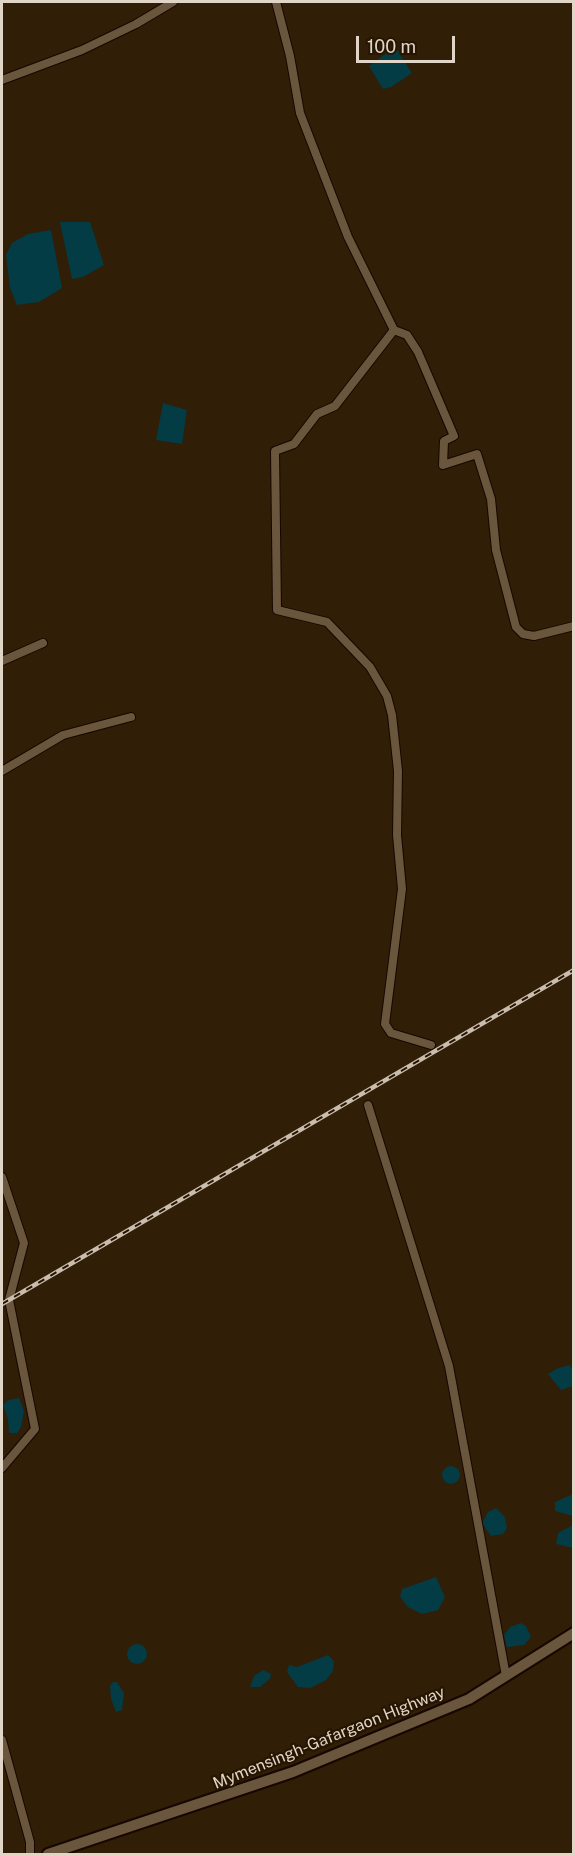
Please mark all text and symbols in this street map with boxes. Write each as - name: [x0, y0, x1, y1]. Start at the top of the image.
- scale bar: [359, 24, 458, 62]
- text: 100 m: [367, 36, 416, 57]
- street label: Mymensingh-Gafargaon Highway: [210, 1683, 448, 1793]

